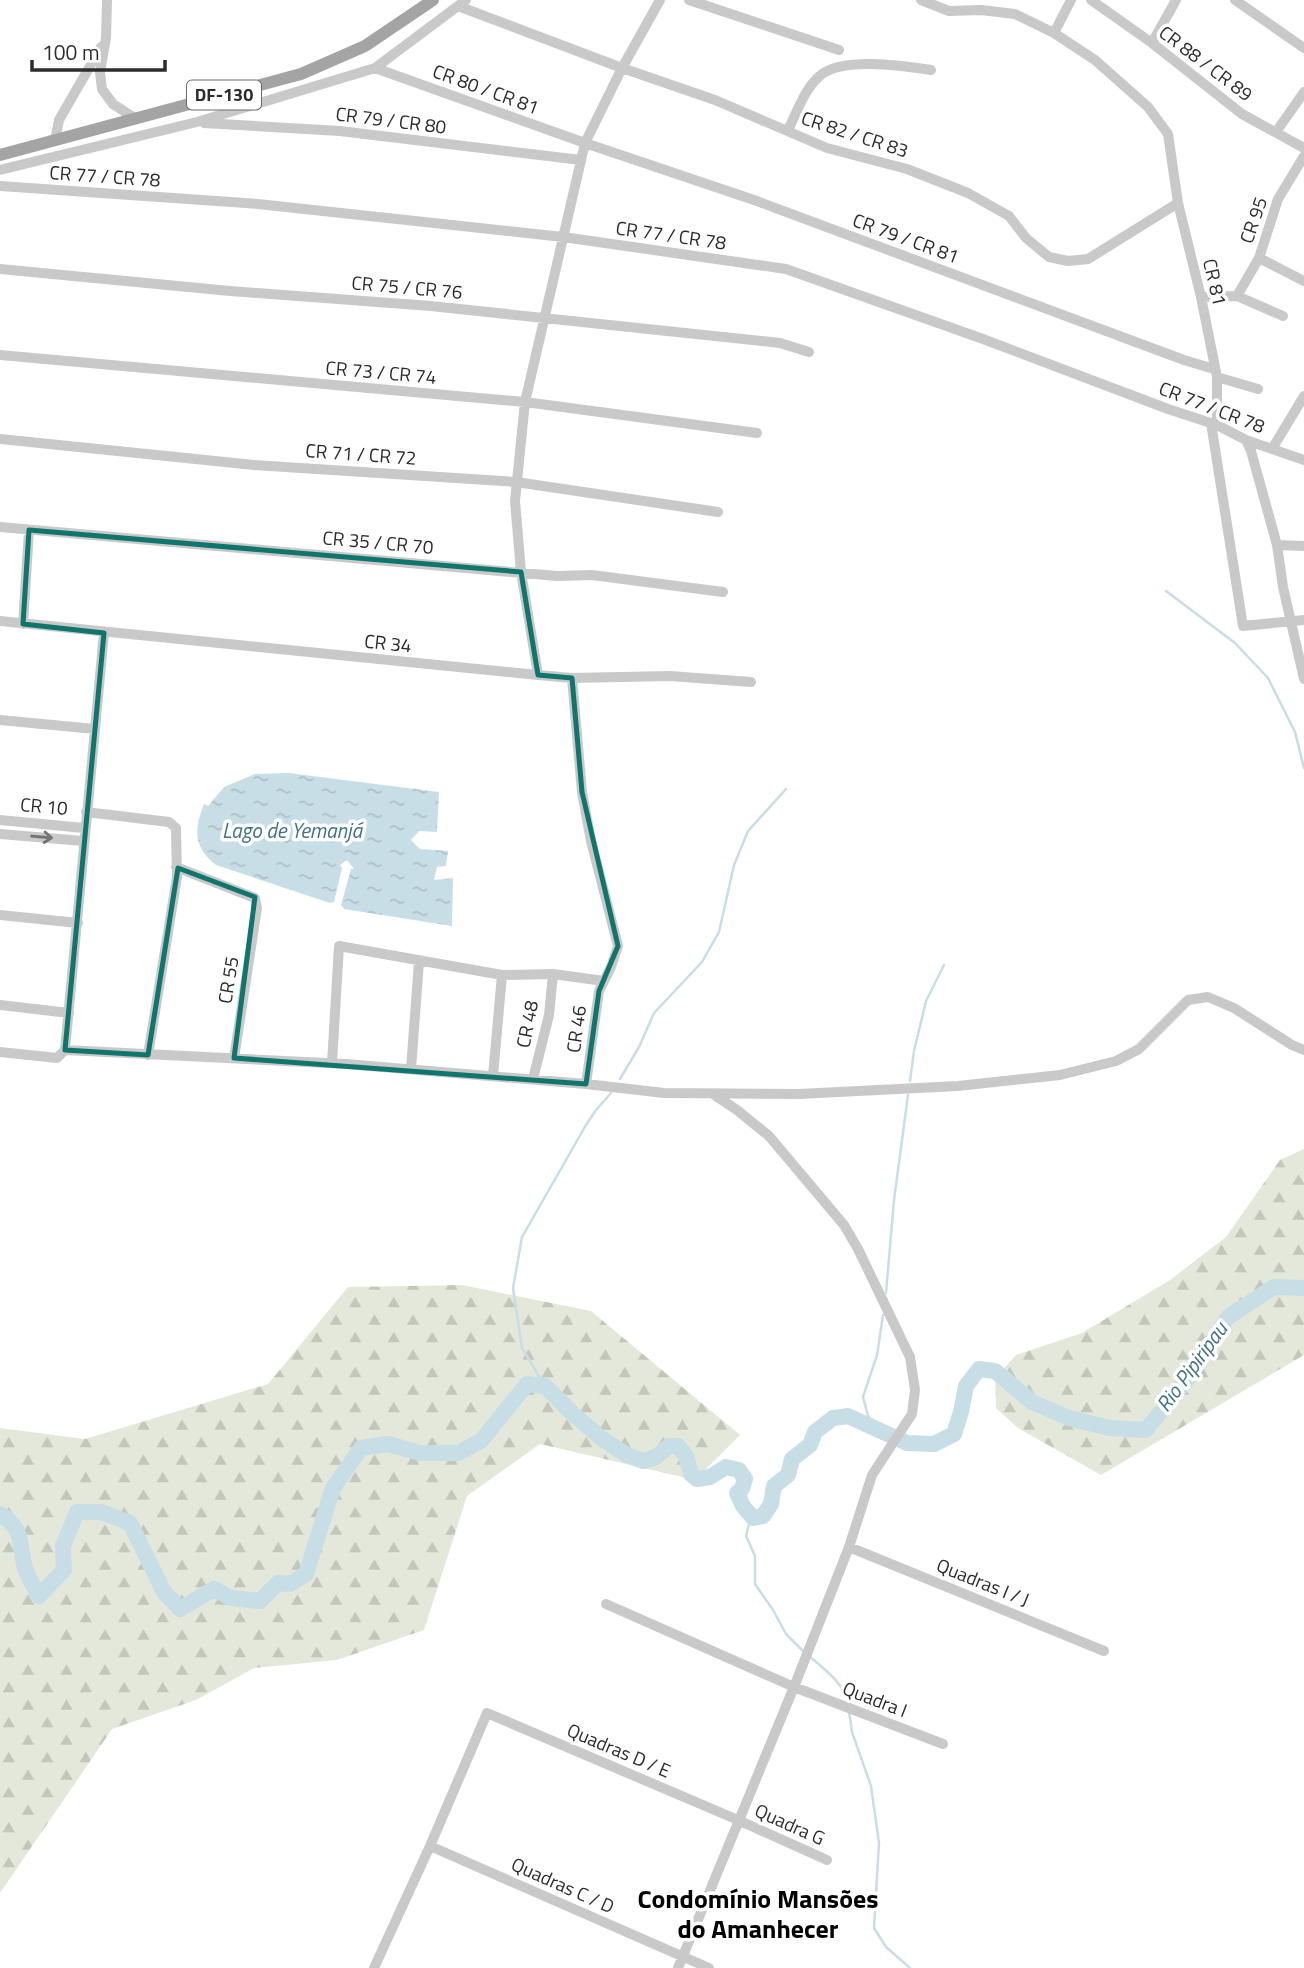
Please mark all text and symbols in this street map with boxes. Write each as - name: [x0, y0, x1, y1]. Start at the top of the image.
- street label: CR 88 / CR 89: [1153, 18, 1259, 108]
- scale bar: [32, 28, 164, 72]
- text: 100 m: [42, 36, 99, 68]
- street label: CR 80 / CR 81: [429, 56, 543, 121]
- road number: DF-130: [187, 80, 261, 110]
- street label: CR 79 / CR 80: [334, 98, 448, 141]
- street label: CR 82 / CR 83: [798, 103, 913, 164]
- street label: CR 77 / CR 78: [49, 157, 162, 194]
- street label: CR 95: [1231, 193, 1274, 247]
- street label: CR 79 / CR 81: [849, 205, 963, 270]
- street label: CR 77 / CR 78: [614, 212, 728, 257]
- street label: CR 81: [1196, 255, 1235, 308]
- street label: CR 75 / CR 76: [350, 267, 464, 306]
- street label: CR 73 / CR 74: [324, 352, 438, 391]
- street label: CR 77 / CR 78: [1155, 373, 1270, 440]
- street label: CR 71 / CR 72: [305, 435, 418, 472]
- street label: CR 35 / CR 70: [321, 522, 435, 561]
- street label: CR 34: [363, 626, 413, 659]
- street label: CR 10: [19, 789, 69, 822]
- water label: Lago de Yemanjá: [222, 814, 363, 846]
- one-way arrow: [30, 831, 52, 844]
- street label: CR 55: [209, 954, 246, 1006]
- street label: CR 48: [508, 997, 545, 1050]
- street label: CR 46: [558, 1003, 593, 1054]
- water label: Rio Pipiripau: [1148, 1314, 1236, 1418]
- street label: Quadras I / J: [932, 1550, 1034, 1613]
- street label: Quadra I: [839, 1673, 912, 1724]
- street label: Quadras D / E: [563, 1715, 676, 1784]
- street label: Quadra G: [750, 1795, 830, 1852]
- street label: Quadras C / D: [507, 1849, 619, 1920]
- district label: Condomínio Mansões do Amanhecer: [638, 1879, 879, 1948]

